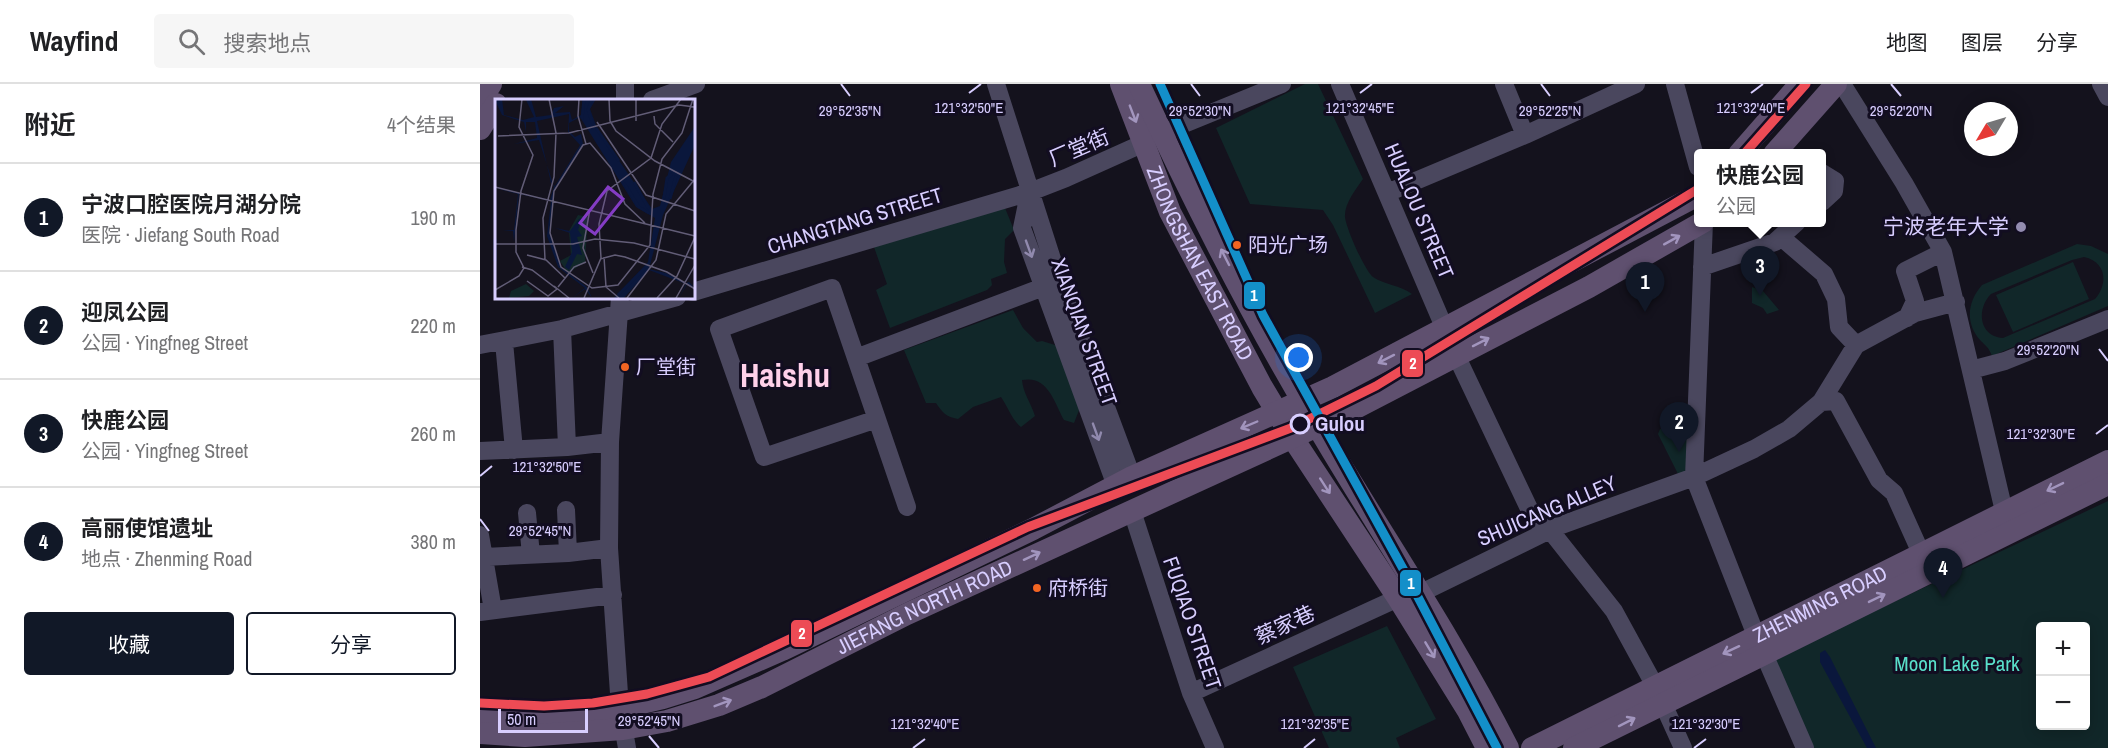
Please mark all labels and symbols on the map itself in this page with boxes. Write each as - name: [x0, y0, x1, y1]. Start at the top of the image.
- text: 121°32'50"E: [935, 97, 1003, 118]
- text: 121°32'45"E: [1326, 97, 1394, 118]
- text: 121°32'40"E: [1717, 97, 1785, 118]
- inset map: [495, 99, 694, 298]
- text: 29°52'35"N: [819, 100, 881, 121]
- text: 29°52'30"N: [1169, 100, 1231, 121]
- text: 29°52'25"N: [1519, 100, 1581, 121]
- text: 29°52'20"N: [1870, 100, 1932, 121]
- north arrow: [1964, 102, 2018, 156]
- one-way arrow: [1128, 104, 1139, 122]
- street label: 厂堂街: [1044, 122, 1113, 173]
- street label: HUALOU STREET: [1378, 139, 1461, 283]
- street label: ZHONGSHAN EAST ROAD: [1140, 162, 1261, 365]
- street label: CHANGTANG STREET: [764, 180, 946, 261]
- place label: 宁波老年大学: [1883, 212, 2009, 241]
- marker: 宁波老年大学: [2014, 220, 2028, 234]
- place label: 阳光广场: [1248, 231, 1328, 258]
- one-way arrow: [1663, 234, 1680, 246]
- one-way arrow: [1025, 239, 1036, 257]
- marker: 阳光广场: [1231, 239, 1243, 251]
- pin: 3: [1740, 246, 1780, 296]
- one-way arrow: [1218, 249, 1230, 267]
- street label: XIANQIAN STREET: [1044, 254, 1125, 410]
- pin: 1: [1626, 262, 1664, 312]
- line badge: 1: [1243, 281, 1266, 310]
- text: 1: [1250, 284, 1258, 306]
- one-way arrow: [1472, 336, 1489, 348]
- text: 29°52'20"N: [2017, 339, 2079, 360]
- your location: [1284, 343, 1313, 372]
- line badge: 2: [1401, 349, 1424, 378]
- text: 2: [1409, 352, 1417, 374]
- place label: 厂堂街: [636, 353, 696, 380]
- district label: Haishu: [740, 353, 830, 397]
- one-way arrow: [1378, 354, 1396, 365]
- marker: 厂堂街: [619, 361, 631, 373]
- pin: 2: [1660, 402, 1698, 452]
- place label: Gulou: [1315, 409, 1365, 438]
- marker: Gulou: [1290, 414, 1310, 434]
- one-way arrow: [1240, 420, 1259, 431]
- one-way arrow: [1092, 422, 1103, 441]
- text: 121°32'30"E: [2007, 423, 2075, 444]
- text: 121°32'50"E: [513, 456, 581, 477]
- street label: SHUICANG ALLEY: [1473, 468, 1621, 553]
- one-way arrow: [1319, 477, 1331, 494]
- one-way arrow: [2047, 481, 2065, 493]
- text: 29°52'45"N: [509, 520, 571, 541]
- pin: 4: [1924, 548, 1962, 598]
- one-way arrow: [1023, 549, 1041, 561]
- street label: JIEFANG NORTH ROAD: [831, 553, 1017, 661]
- street label: FUQIAO STREET: [1156, 553, 1229, 694]
- street label: ZHENMING ROAD: [1748, 558, 1892, 650]
- line badge: 1: [1399, 569, 1422, 597]
- text: 1: [1407, 572, 1415, 594]
- place label: 府桥街: [1048, 574, 1108, 601]
- marker: 府桥街: [1031, 582, 1043, 594]
- one-way arrow: [1867, 591, 1885, 603]
- street label: 蔡家巷: [1250, 598, 1319, 651]
- line badge: 2: [790, 619, 813, 648]
- text: 2: [798, 622, 806, 644]
- one-way arrow: [1425, 641, 1437, 658]
- one-way arrow: [1723, 644, 1741, 656]
- park label: Moon Lake Park: [1894, 649, 2020, 678]
- one-way arrow: [714, 696, 732, 707]
- scale bar: [498, 706, 588, 734]
- text: 29°52'45"N: [618, 710, 680, 731]
- text: 121°32'40"E: [891, 713, 959, 734]
- text: 121°32'35"E: [1281, 713, 1349, 734]
- text: 121°32'30"E: [1672, 713, 1740, 734]
- one-way arrow: [1617, 715, 1635, 727]

